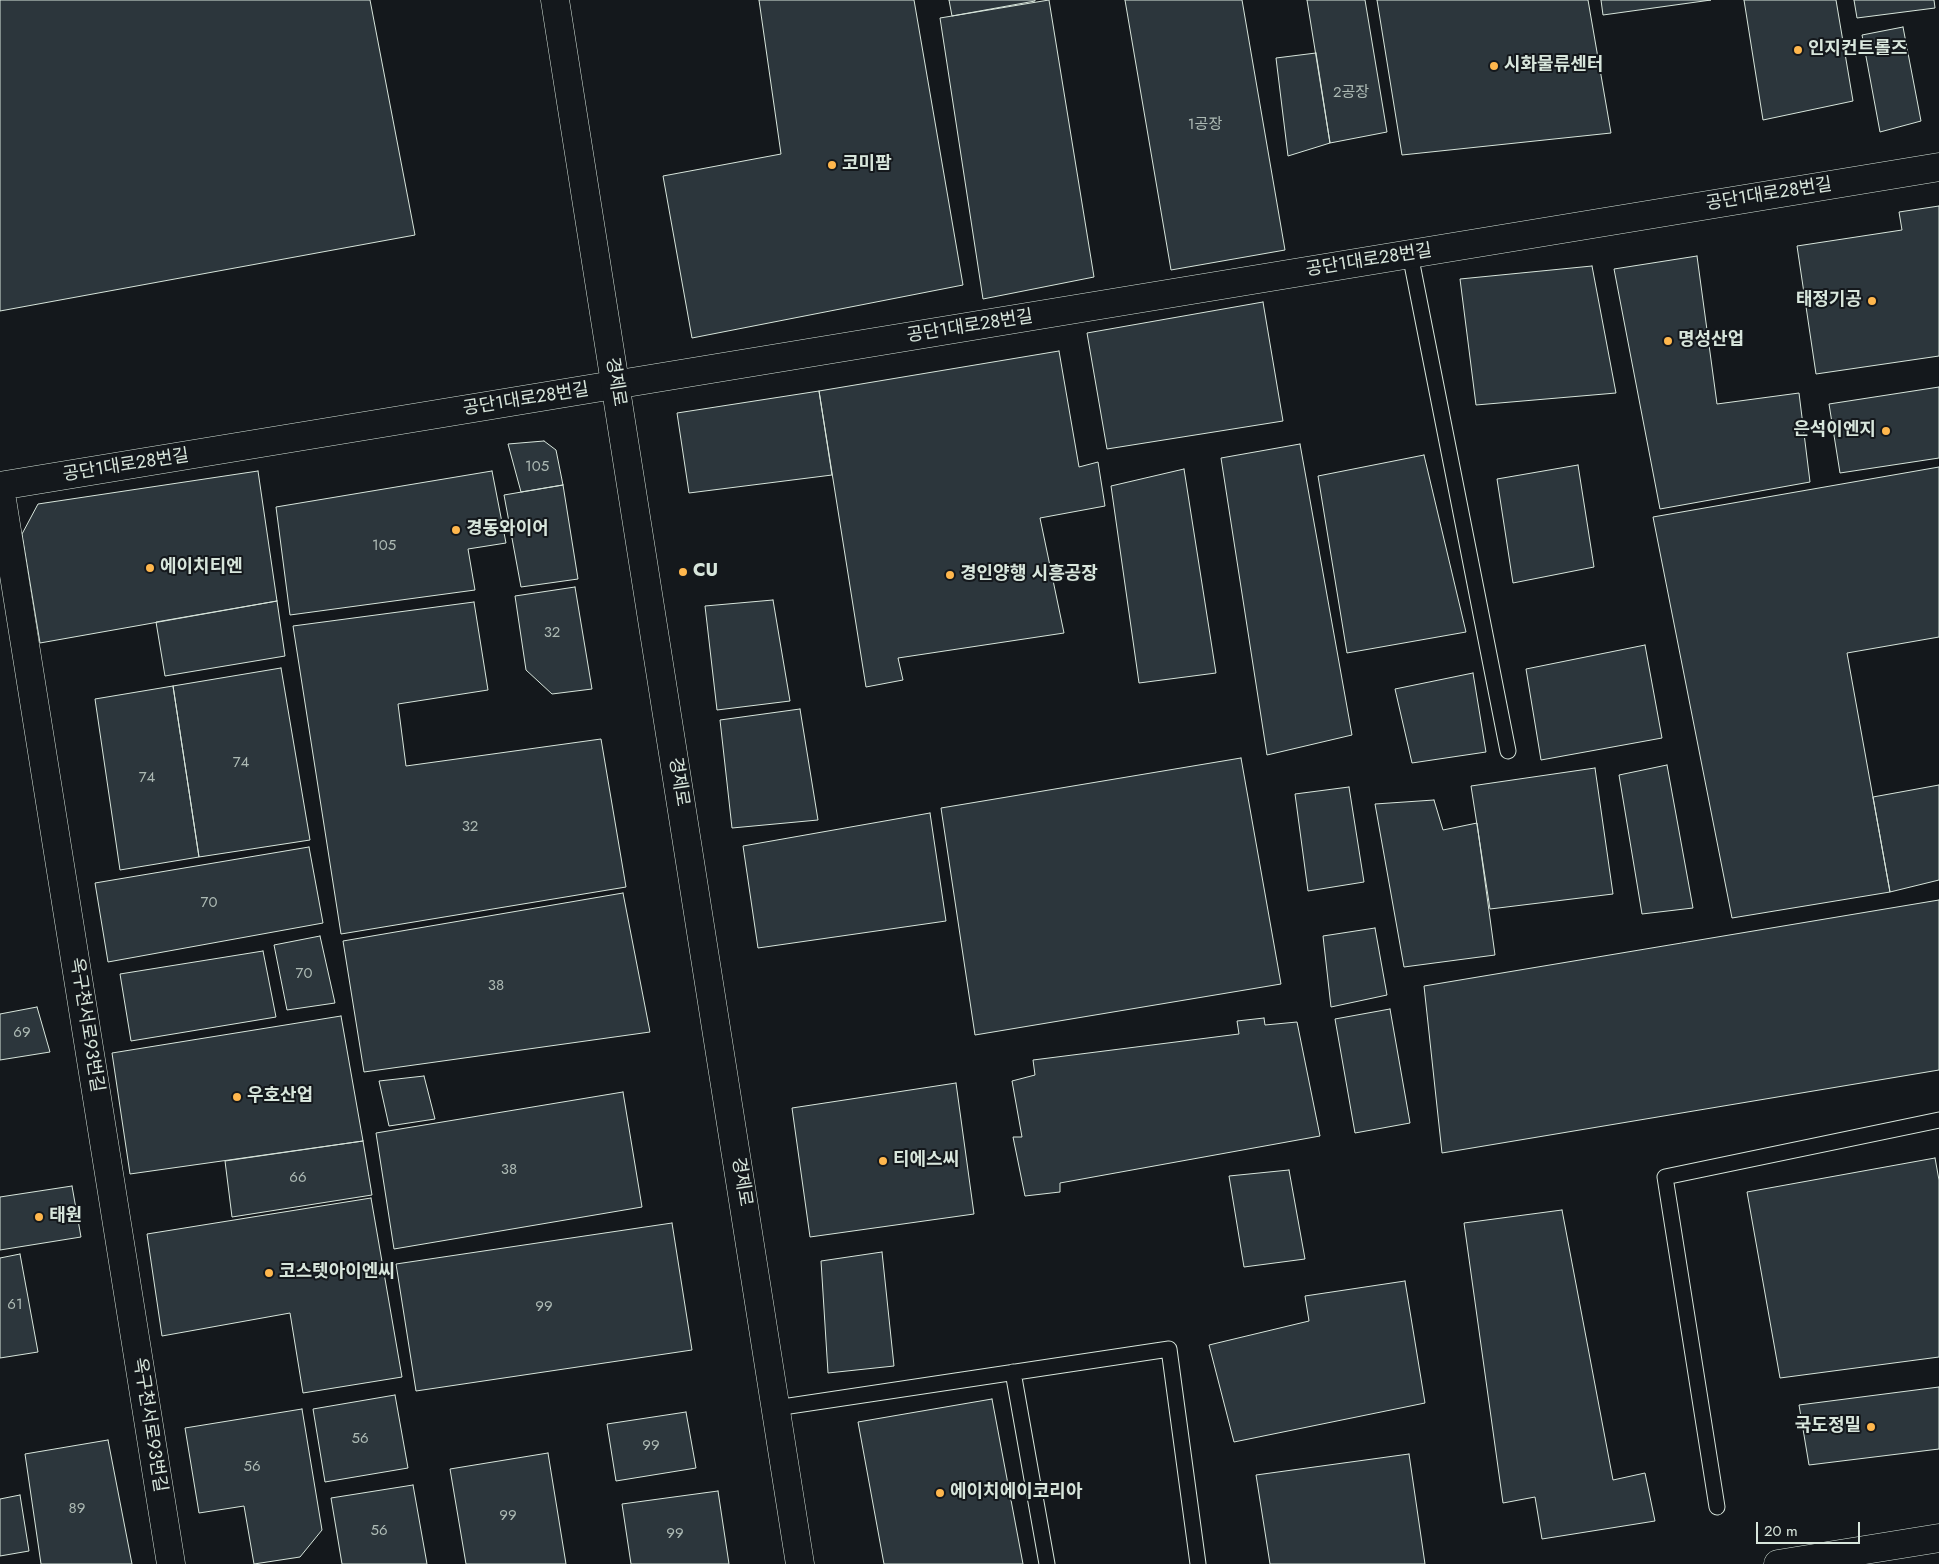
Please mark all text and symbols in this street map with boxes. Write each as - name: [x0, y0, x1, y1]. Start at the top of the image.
- place label: 인지컨트롤즈: [1808, 39, 1907, 61]
- marker: 인지컨트롤즈: [1792, 44, 1804, 56]
- place label: 시화물류센터: [1504, 55, 1603, 77]
- marker: 시화물류센터: [1488, 60, 1500, 72]
- house number: 2공장: [1333, 84, 1369, 102]
- house number: 1공장: [1188, 116, 1222, 134]
- place label: 코미팜: [842, 154, 892, 176]
- marker: 코미팜: [826, 159, 838, 171]
- street label: 공단1대로28번길: [1704, 174, 1834, 216]
- street label: 공단1대로28번길: [1304, 240, 1434, 282]
- place label: 태정기공: [1796, 290, 1862, 312]
- marker: 태정기공: [1866, 295, 1878, 307]
- street label: 공단1대로28번길: [905, 306, 1035, 348]
- place label: 명성산업: [1678, 330, 1744, 352]
- marker: 명성산업: [1662, 335, 1674, 347]
- street label: 경제로: [600, 356, 630, 408]
- street label: 공단1대로28번길: [461, 379, 591, 421]
- place label: 은석이엔지: [1793, 420, 1876, 442]
- marker: 은석이엔지: [1880, 425, 1892, 437]
- street label: 공단1대로28번길: [61, 445, 191, 487]
- house number: 105: [525, 458, 549, 476]
- place label: 경동와이어: [466, 519, 549, 541]
- marker: 경동와이어: [450, 524, 462, 536]
- house number: 105: [372, 537, 396, 555]
- place label: 에이치티엔: [160, 557, 243, 579]
- place label: CU: [693, 561, 718, 583]
- marker: 에이치티엔: [144, 562, 156, 574]
- place label: 경인양행 시흥공장: [960, 564, 1098, 586]
- marker: CU: [677, 566, 689, 578]
- marker: 경인양행 시흥공장: [944, 569, 956, 581]
- house number: 32: [544, 624, 560, 642]
- house number: 74: [233, 754, 249, 772]
- street label: 경제로: [663, 756, 693, 808]
- house number: 74: [139, 769, 155, 787]
- house number: 32: [462, 818, 478, 836]
- house number: 70: [201, 894, 217, 912]
- street label: 옥구천서로93번길: [65, 956, 107, 1094]
- house number: 70: [296, 965, 312, 983]
- house number: 38: [488, 977, 504, 995]
- house number: 69: [13, 1024, 31, 1042]
- place label: 우호산업: [247, 1086, 313, 1108]
- marker: 우호산업: [231, 1091, 243, 1103]
- place label: 티에스씨: [893, 1150, 959, 1172]
- marker: 티에스씨: [877, 1155, 889, 1167]
- street label: 경제로: [726, 1156, 756, 1208]
- house number: 38: [501, 1161, 517, 1179]
- house number: 66: [289, 1169, 307, 1187]
- place label: 태원: [49, 1206, 82, 1228]
- marker: 태원: [33, 1211, 45, 1223]
- place label: 코스텟아이엔씨: [279, 1262, 395, 1284]
- marker: 코스텟아이엔씨: [263, 1267, 275, 1279]
- house number: 61: [7, 1296, 23, 1314]
- house number: 99: [535, 1298, 553, 1316]
- street label: 옥구천서로93번길: [128, 1356, 170, 1494]
- place label: 국도정밀: [1795, 1416, 1861, 1438]
- marker: 국도정밀: [1865, 1421, 1877, 1433]
- house number: 56: [351, 1430, 369, 1448]
- house number: 99: [642, 1437, 660, 1455]
- house number: 56: [243, 1458, 261, 1476]
- place label: 에이치에이코리아: [950, 1482, 1082, 1504]
- marker: 에이치에이코리아: [934, 1487, 946, 1499]
- house number: 89: [69, 1500, 85, 1518]
- house number: 99: [499, 1507, 517, 1525]
- scale bar: [1759, 1512, 1863, 1544]
- text: 20 m: [1764, 1520, 1798, 1542]
- house number: 56: [370, 1522, 388, 1540]
- house number: 99: [666, 1525, 684, 1543]

